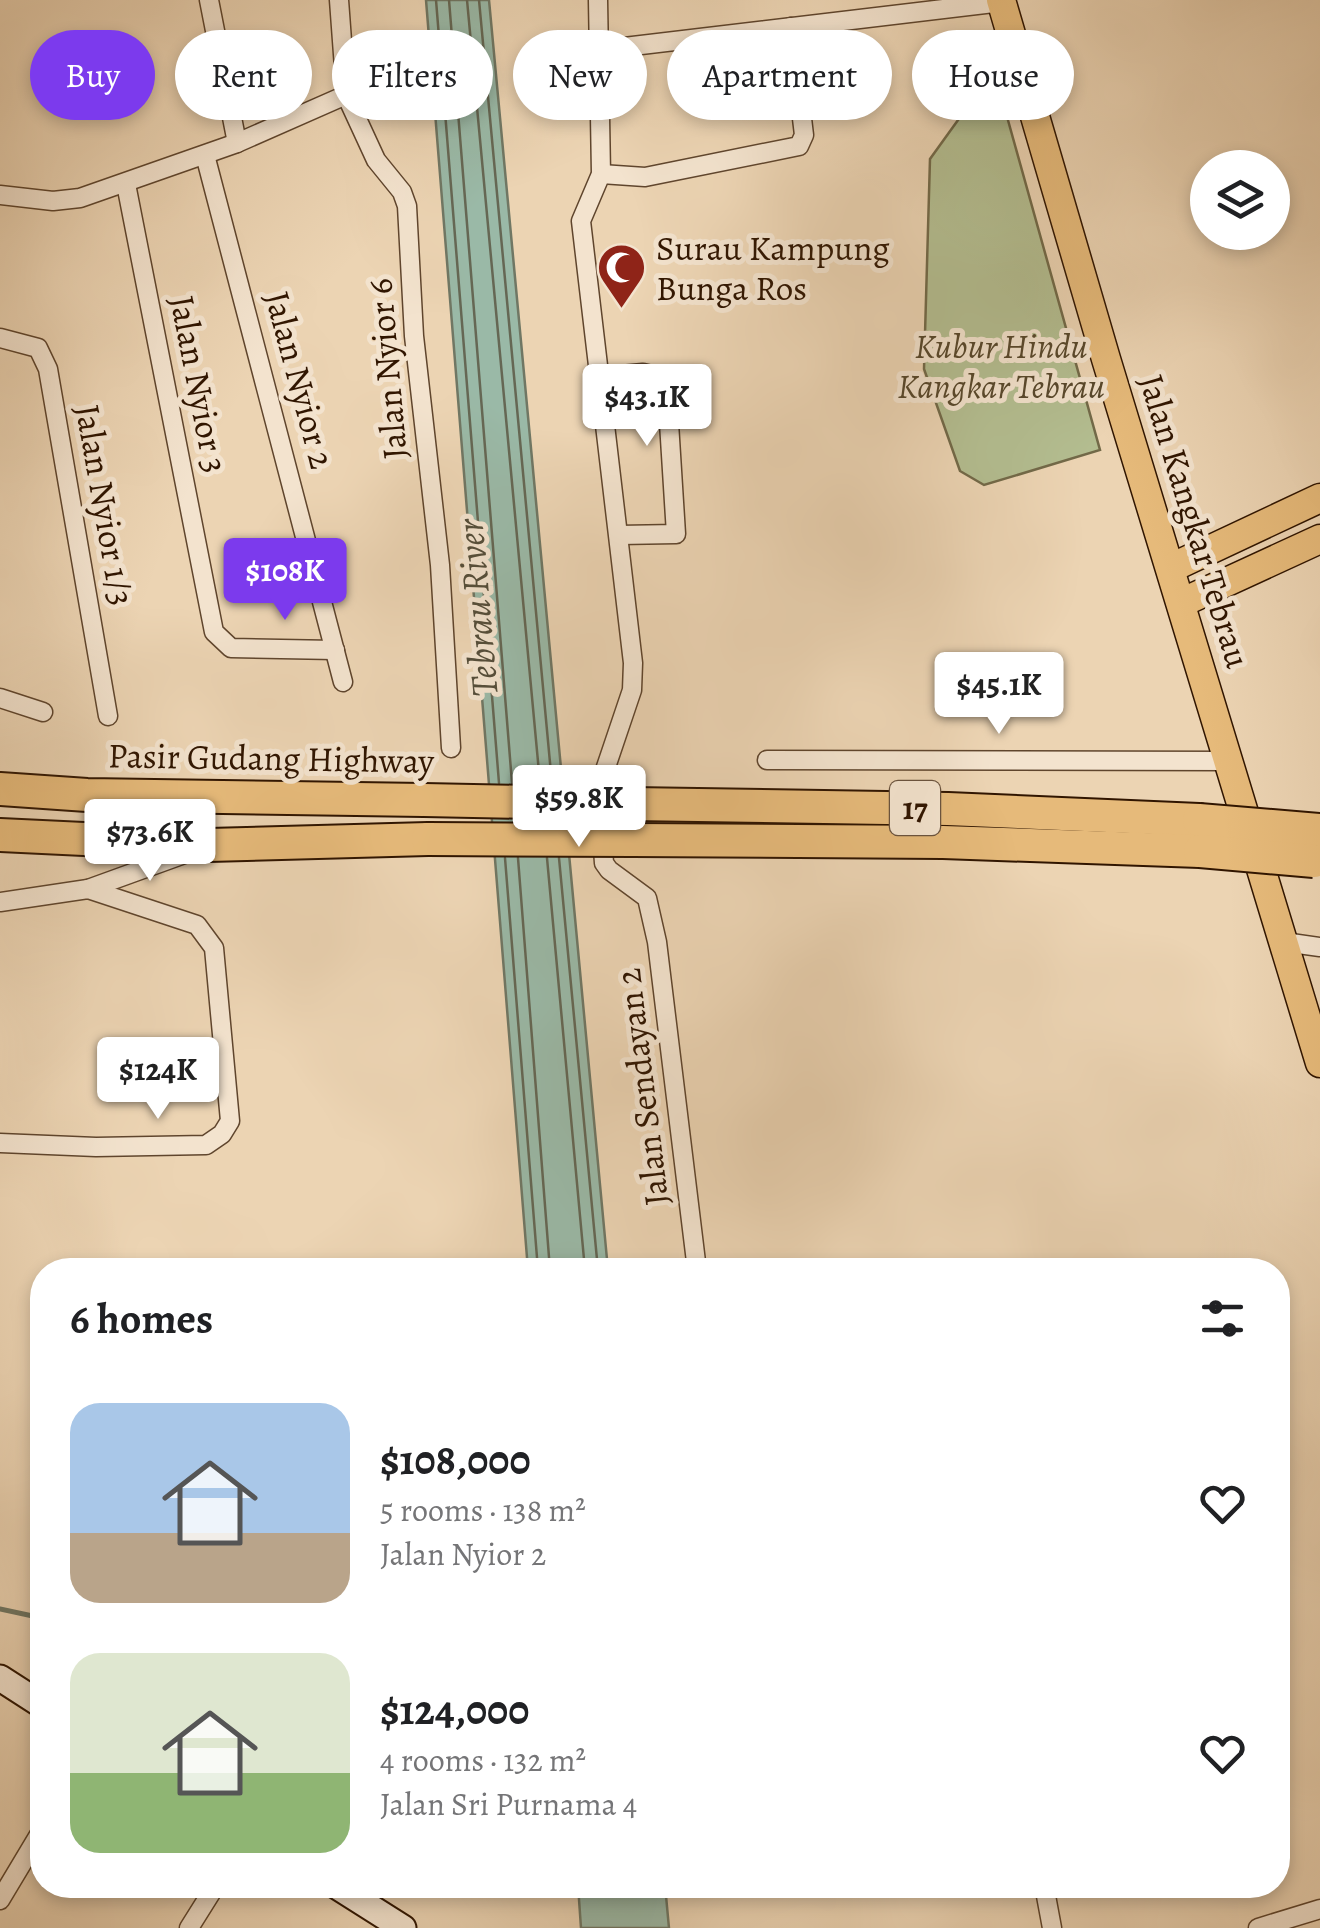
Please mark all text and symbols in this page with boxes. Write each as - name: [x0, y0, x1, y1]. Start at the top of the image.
- chip: Buy: [30, 30, 155, 120]
- chip: Rent: [175, 30, 312, 120]
- chip: Filters: [332, 30, 493, 120]
- chip: New: [513, 30, 647, 120]
- chip: Apartment: [667, 30, 892, 120]
- chip: House: [912, 30, 1074, 120]
- map controls: [1190, 150, 1290, 250]
- button: layers: [1190, 150, 1290, 250]
- place label: Surau Kampung Bunga Ros: [656, 224, 890, 312]
- mosque icon: Surau Kampung Bunga Ros: [595, 242, 647, 310]
- street label: Jalan Nyior 6: [355, 277, 419, 461]
- street label: Jalan Nyior 2: [253, 286, 347, 474]
- street label: Jalan Nyior 3: [158, 291, 240, 477]
- park label: Kubur Hindu Kangkar Tebrau: [897, 322, 1105, 410]
- pin: $43.1K: [566, 364, 728, 449]
- street label: Jalan Kangkar Tebrau: [1128, 368, 1262, 674]
- text: $43.1K: [605, 374, 690, 418]
- street label: Jalan Nyior 1/3: [64, 401, 146, 609]
- water label: Tebrau River: [443, 515, 511, 699]
- pin: $108K: [215, 538, 355, 623]
- text: $108K: [246, 548, 324, 592]
- pin: $45.1K: [918, 652, 1080, 737]
- text: $45.1K: [957, 662, 1041, 706]
- street label: Pasir Gudang Highway: [107, 731, 435, 785]
- pin: $59.8K: [498, 765, 660, 850]
- text: $59.8K: [535, 775, 623, 819]
- road number: 17: [890, 781, 940, 835]
- pin: $73.6K: [69, 799, 231, 884]
- text: $73.6K: [106, 809, 194, 853]
- street label: Jalan Sendayan 2: [604, 966, 680, 1208]
- pin: $124K: [88, 1037, 228, 1122]
- text: $124K: [119, 1047, 197, 1091]
- text: 6 homes: [70, 1290, 213, 1347]
- icon: filters: [1195, 1291, 1250, 1346]
- text: $108,000: [380, 1431, 531, 1488]
- icon: home: [150, 1443, 270, 1563]
- icon: heart: [1195, 1476, 1250, 1531]
- text: 5 rooms · 138 m²: [380, 1488, 586, 1532]
- text: Jalan Nyior 2: [380, 1532, 546, 1576]
- text: $124,000: [380, 1681, 529, 1738]
- icon: home: [150, 1693, 270, 1813]
- icon: heart: [1195, 1726, 1250, 1781]
- text: 4 rooms · 132 m²: [380, 1738, 586, 1782]
- text: Jalan Sri Purnama 4: [380, 1782, 637, 1826]

